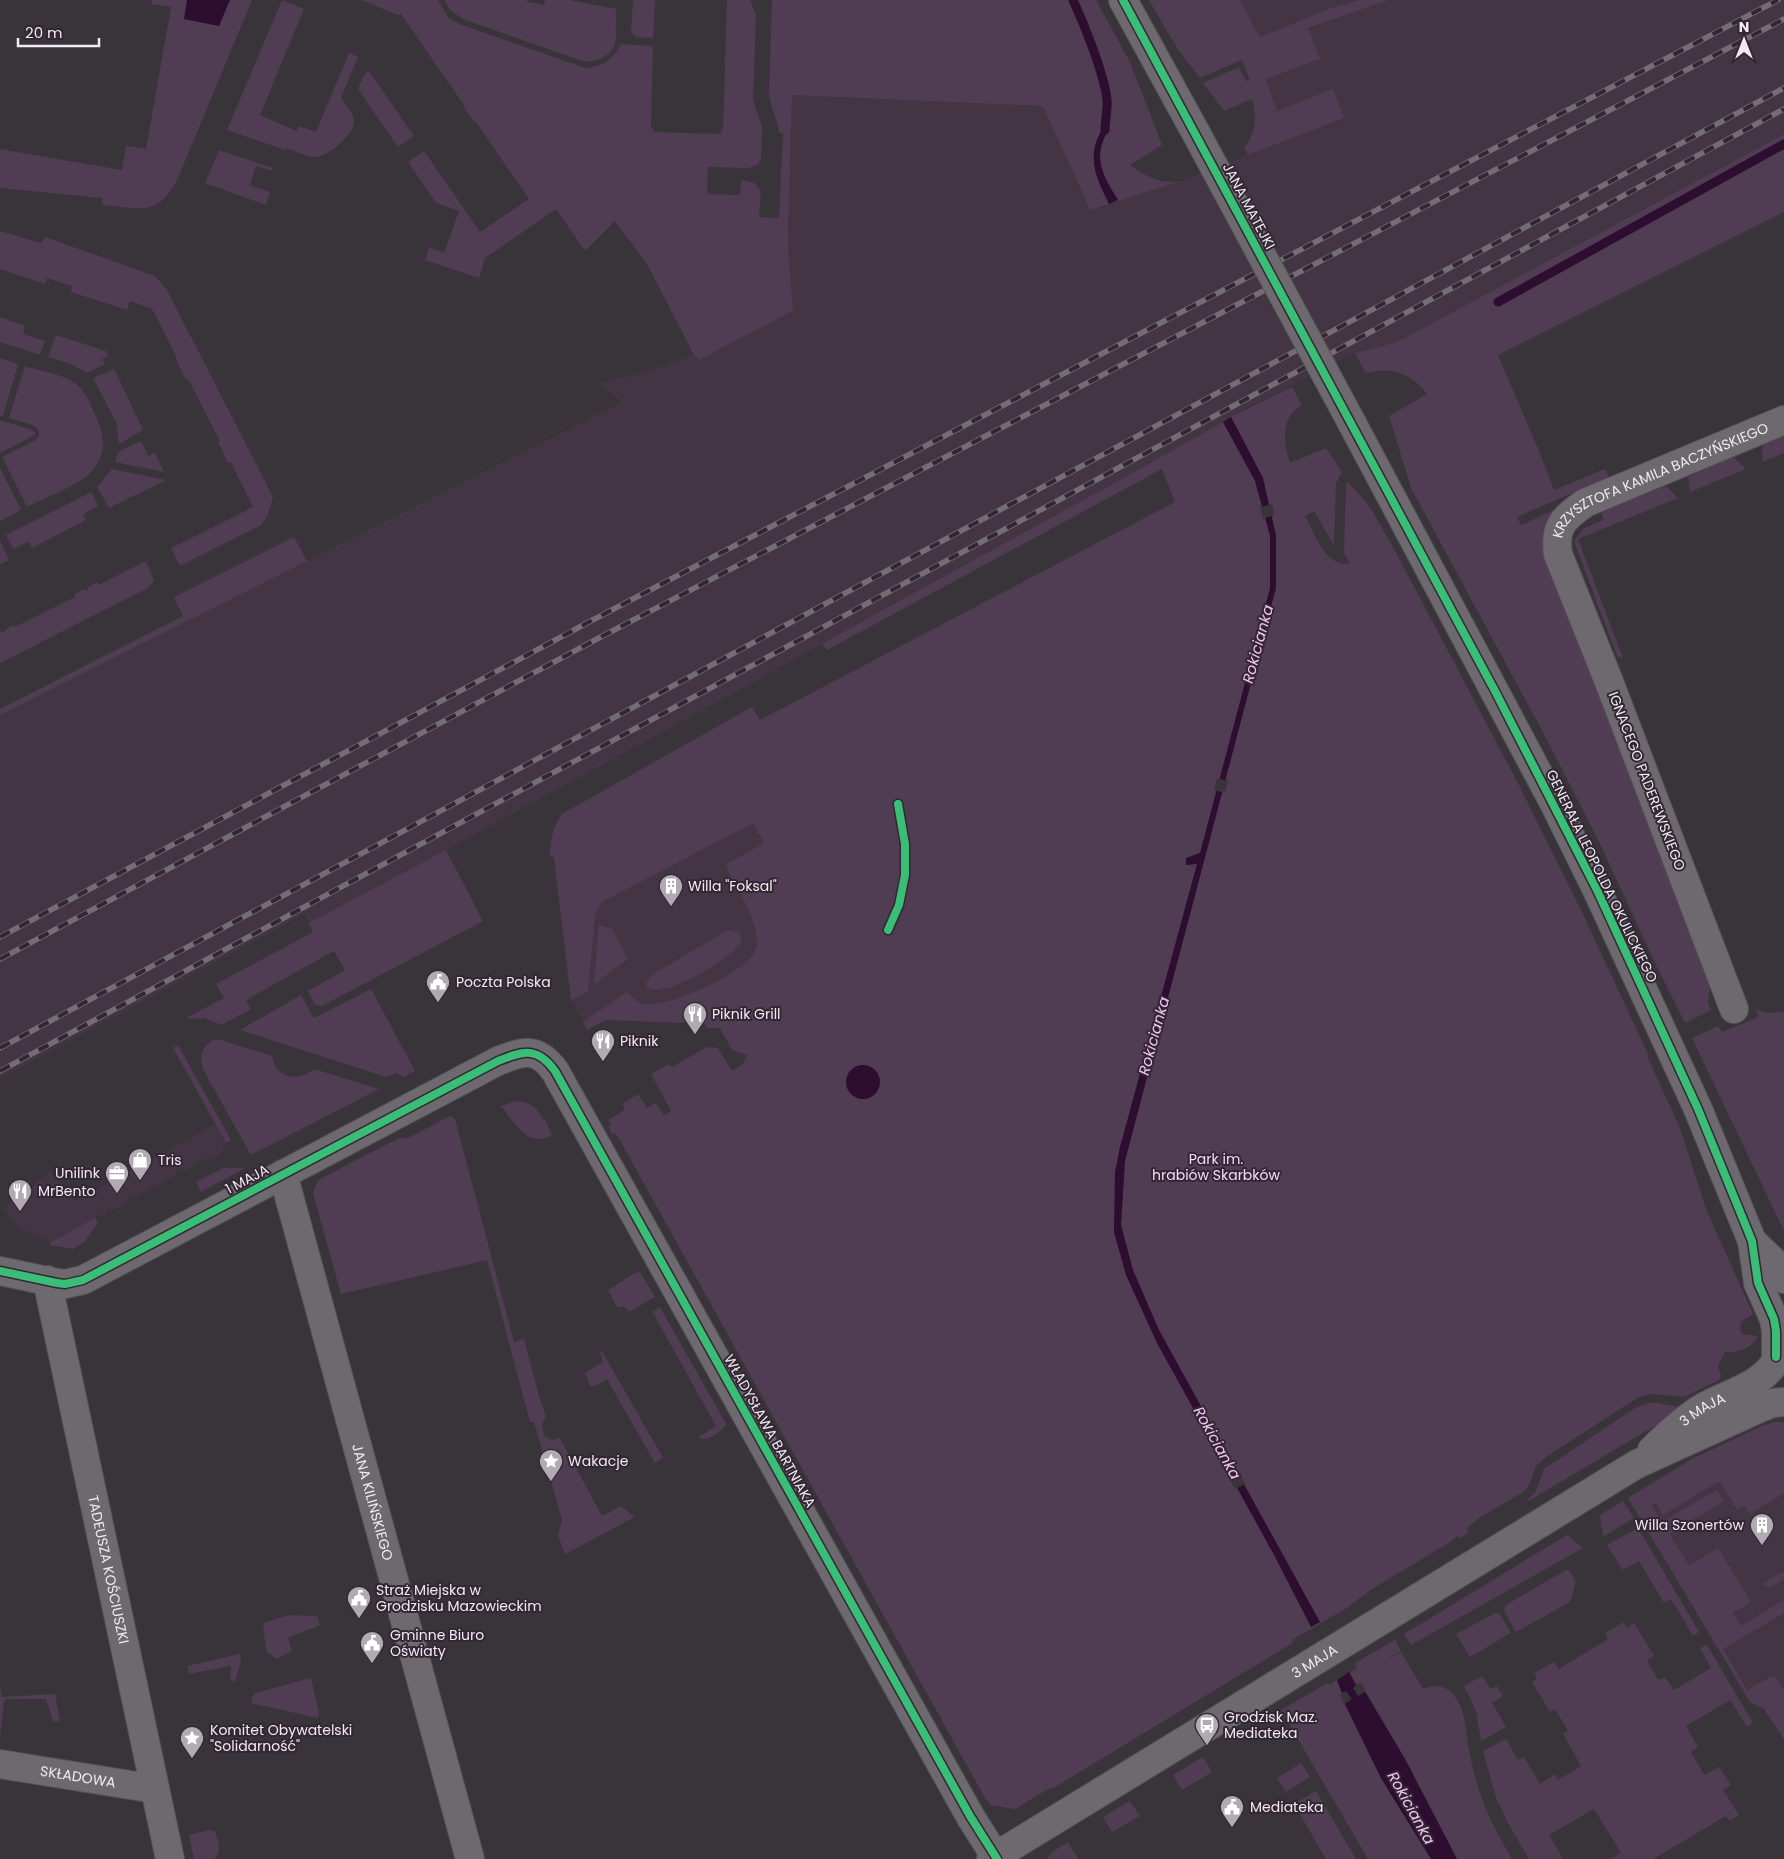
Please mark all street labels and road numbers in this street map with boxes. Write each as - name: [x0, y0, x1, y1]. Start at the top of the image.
- street label: JANA MATEJKI: [1218, 159, 1280, 253]
- street label: KRZYSZTOFA KAMILA BACZYŃSKIEGO: [1547, 418, 1771, 540]
- street label: IGNACEGO PADEREWSKIEGO: [1604, 689, 1690, 873]
- street label: GENERAŁA LEOPOLDA OKULICKIEGO: [1542, 766, 1662, 986]
- street label: 1 MAJA: [222, 1159, 272, 1199]
- street label: WŁADYSŁAWA BARTNIAKA: [719, 1351, 821, 1511]
- street label: 3 MAJA: [1675, 1388, 1728, 1431]
- street label: JANA KILIŃSKIEGO: [347, 1441, 398, 1563]
- street label: TADEUSZA KOŚCIUSZKI: [83, 1493, 134, 1646]
- street label: 3 MAJA: [1288, 1640, 1341, 1683]
- street label: SKŁADOWA: [39, 1761, 117, 1793]

